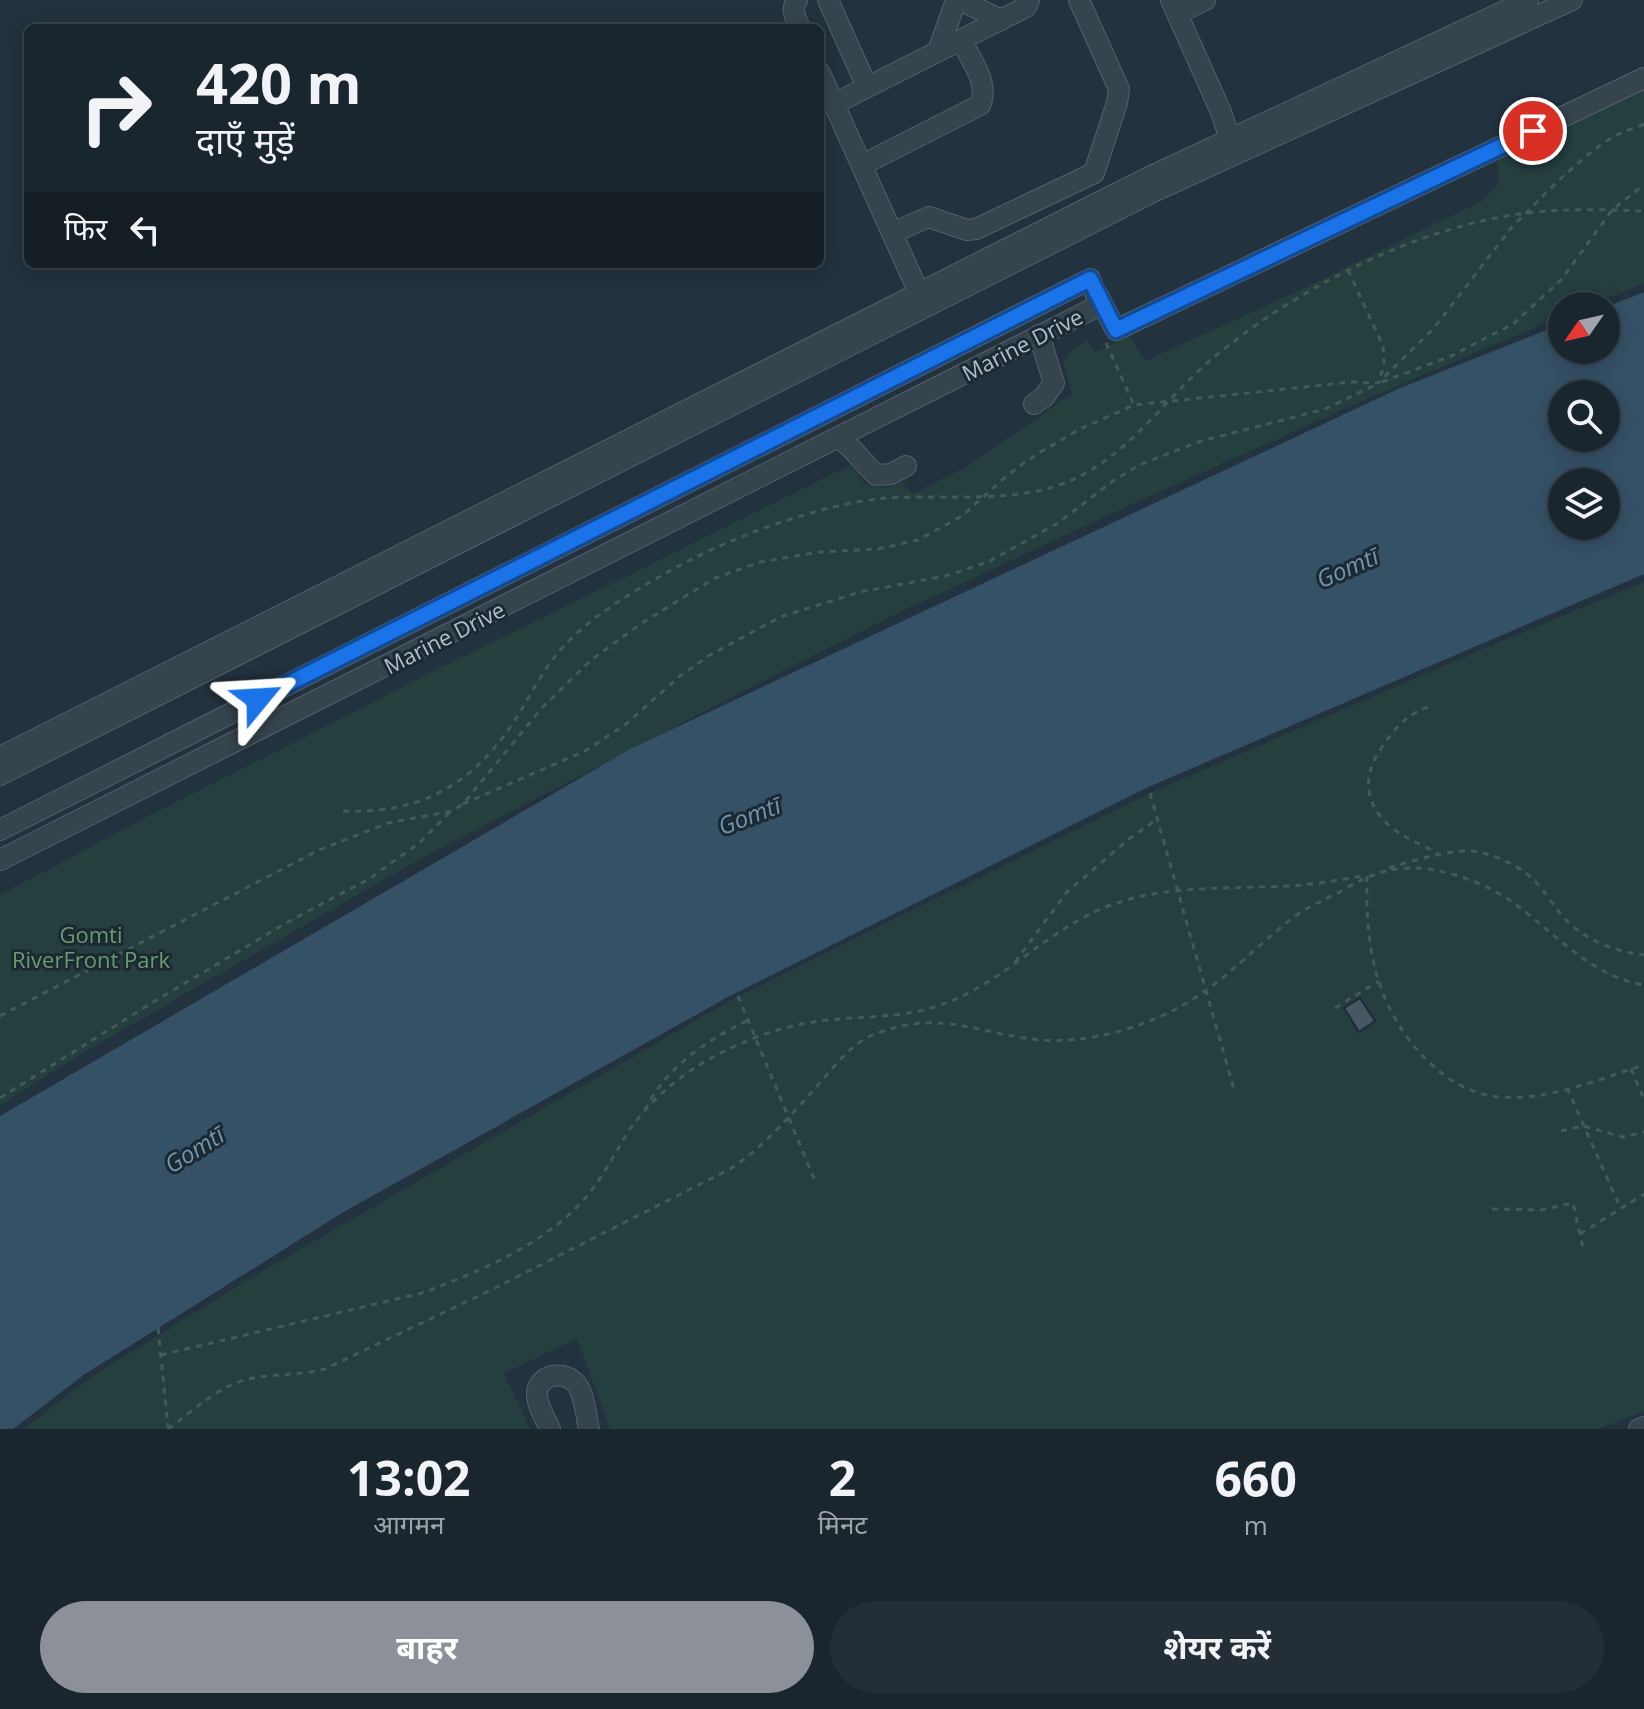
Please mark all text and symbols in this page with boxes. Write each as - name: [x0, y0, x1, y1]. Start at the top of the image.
- text: 420 m: [196, 44, 362, 120]
- icon: right: [64, 56, 168, 160]
- pin: [1499, 97, 1567, 165]
- icon: arrive: [1511, 109, 1555, 153]
- text: दाएँ मुड़ें: [196, 116, 295, 165]
- text: फिर: [64, 208, 107, 249]
- icon: left: [123, 208, 167, 252]
- north arrow: [1548, 292, 1620, 364]
- map controls: [1548, 292, 1620, 540]
- street label: Marine Drive: [956, 301, 1088, 387]
- button: search: [1548, 380, 1620, 452]
- button: layers: [1548, 468, 1620, 540]
- water label: Gomtī: [1311, 538, 1386, 595]
- street label: Marine Drive: [378, 594, 510, 680]
- position arrow: [216, 657, 300, 741]
- water label: Gomtī: [713, 787, 788, 842]
- park label: Gomti RiverFront Park: [12, 919, 170, 974]
- water label: Gomtī: [158, 1116, 233, 1180]
- text: 13:02: [347, 1445, 471, 1510]
- text: 2: [829, 1445, 856, 1510]
- text: 660: [1215, 1446, 1297, 1511]
- text: आगमन: [373, 1506, 444, 1542]
- text: मिनट: [818, 1506, 867, 1542]
- text: m: [1244, 1507, 1268, 1543]
- button: बाहर: [40, 1601, 814, 1693]
- button: शेयर करें: [830, 1601, 1604, 1693]

